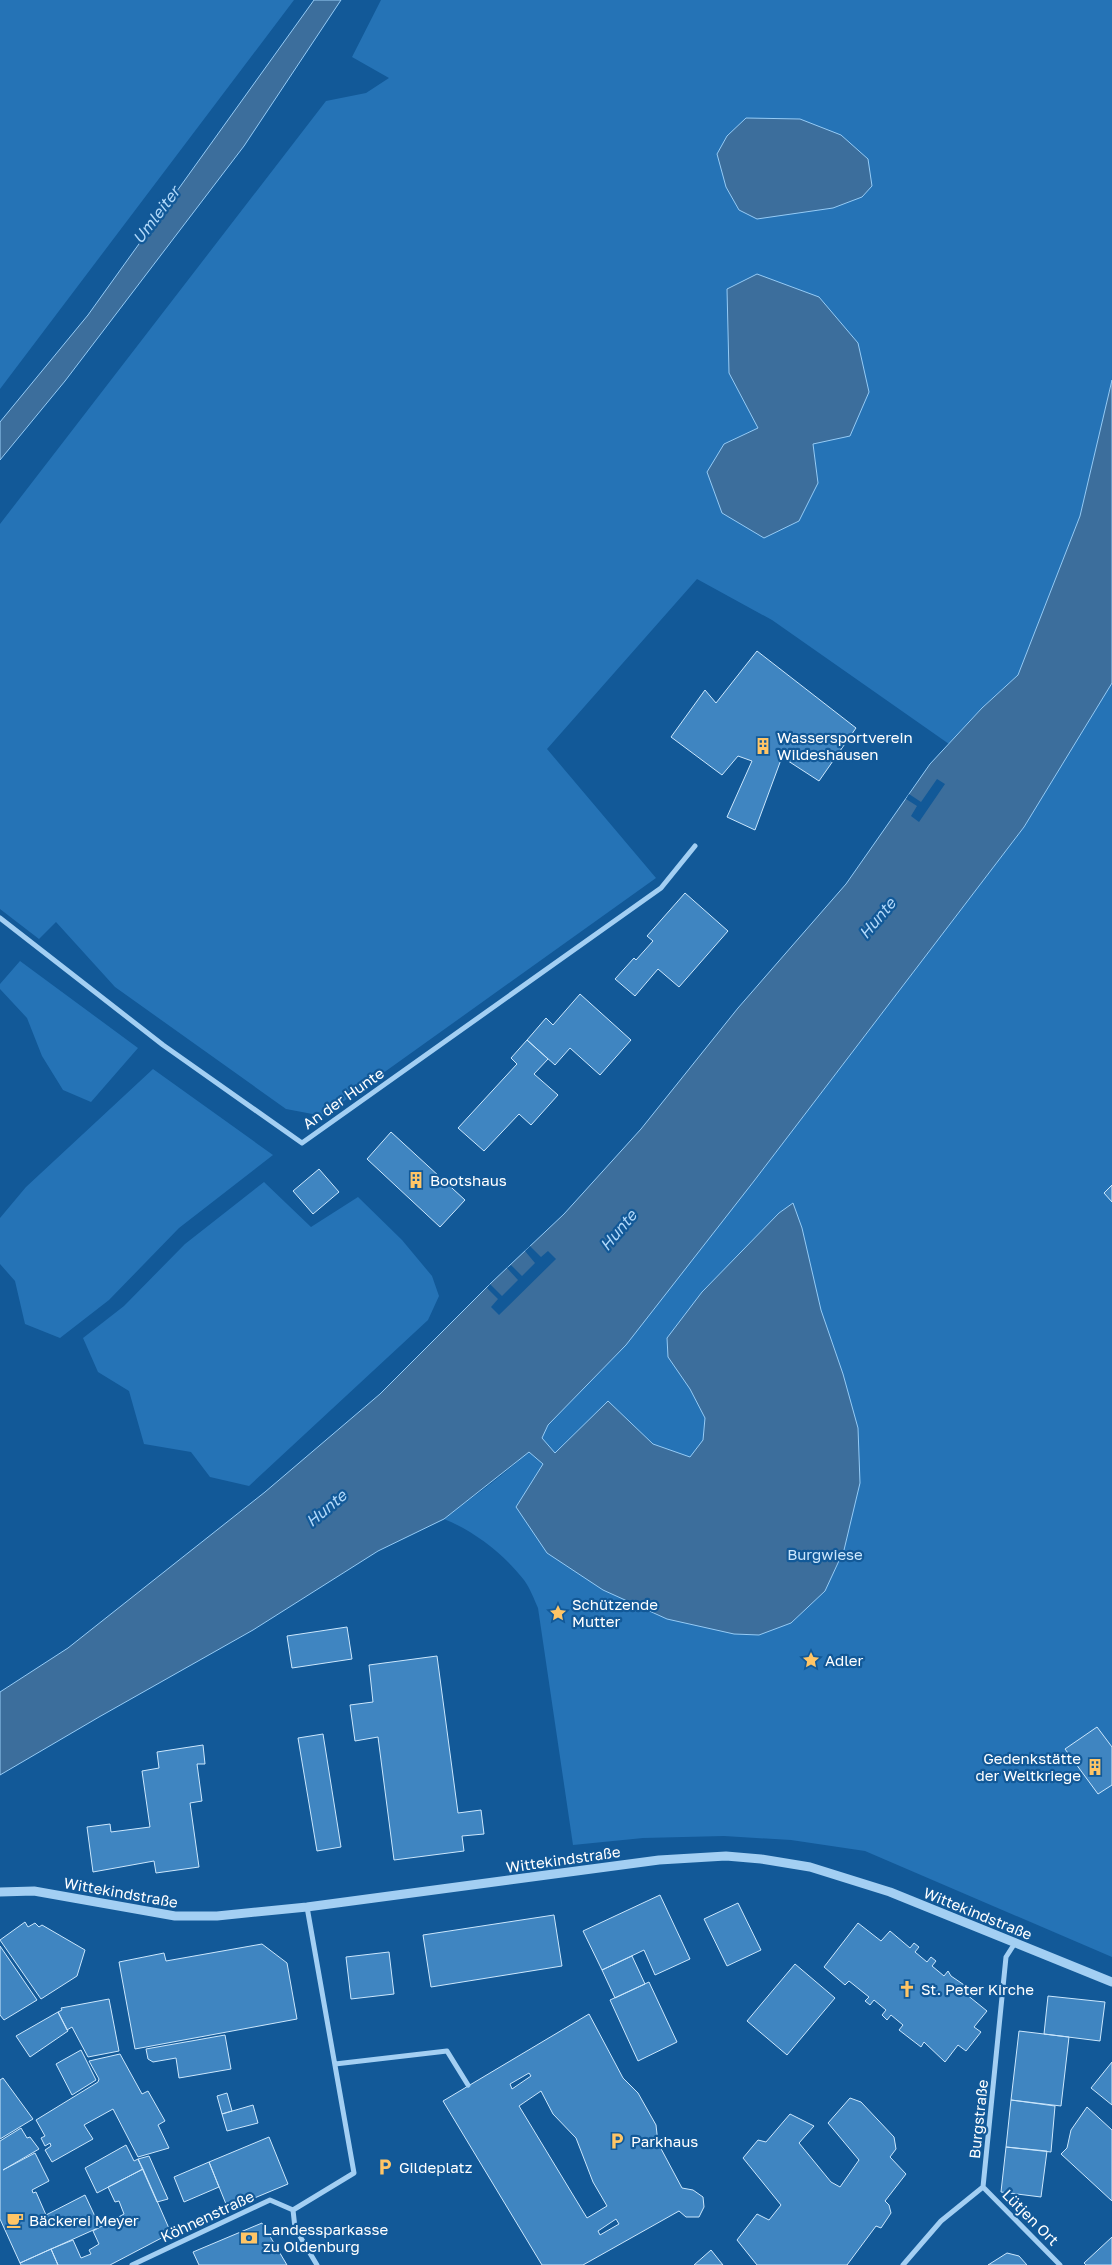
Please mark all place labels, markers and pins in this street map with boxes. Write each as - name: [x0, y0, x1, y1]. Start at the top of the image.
- place label: Wassersportverein Wildeshausen: [777, 728, 913, 763]
- building icon: Wassersportverein Wildeshausen: [753, 736, 773, 756]
- building icon: Bootshaus: [406, 1170, 426, 1190]
- place label: Bootshaus: [430, 1171, 507, 1189]
- place label: Schützende Mutter: [572, 1595, 658, 1630]
- place icon: Schützende Mutter: [548, 1603, 568, 1623]
- place icon: Adler: [801, 1650, 821, 1670]
- place label: Adler: [825, 1651, 863, 1669]
- place label: Gedenkstätte der Weltkriege: [976, 1749, 1081, 1784]
- building icon: Gedenkstätte der Weltkriege: [1085, 1757, 1105, 1777]
- church icon: St. Peter Kirche: [897, 1979, 917, 1999]
- place label: St. Peter Kirche: [921, 1980, 1034, 1998]
- parking icon: Parkhaus: [607, 2131, 627, 2151]
- place label: Parkhaus: [631, 2132, 698, 2150]
- parking icon: Gildeplatz: [375, 2157, 395, 2177]
- place label: Gildeplatz: [399, 2158, 473, 2176]
- cafe icon: Bäckerei Meyer: [5, 2210, 25, 2230]
- place label: Bäckerei Meyer: [29, 2211, 139, 2229]
- place label: Landessparkasse zu Oldenburg: [263, 2220, 388, 2255]
- bank icon: Landessparkasse zu Oldenburg: [239, 2228, 259, 2248]

